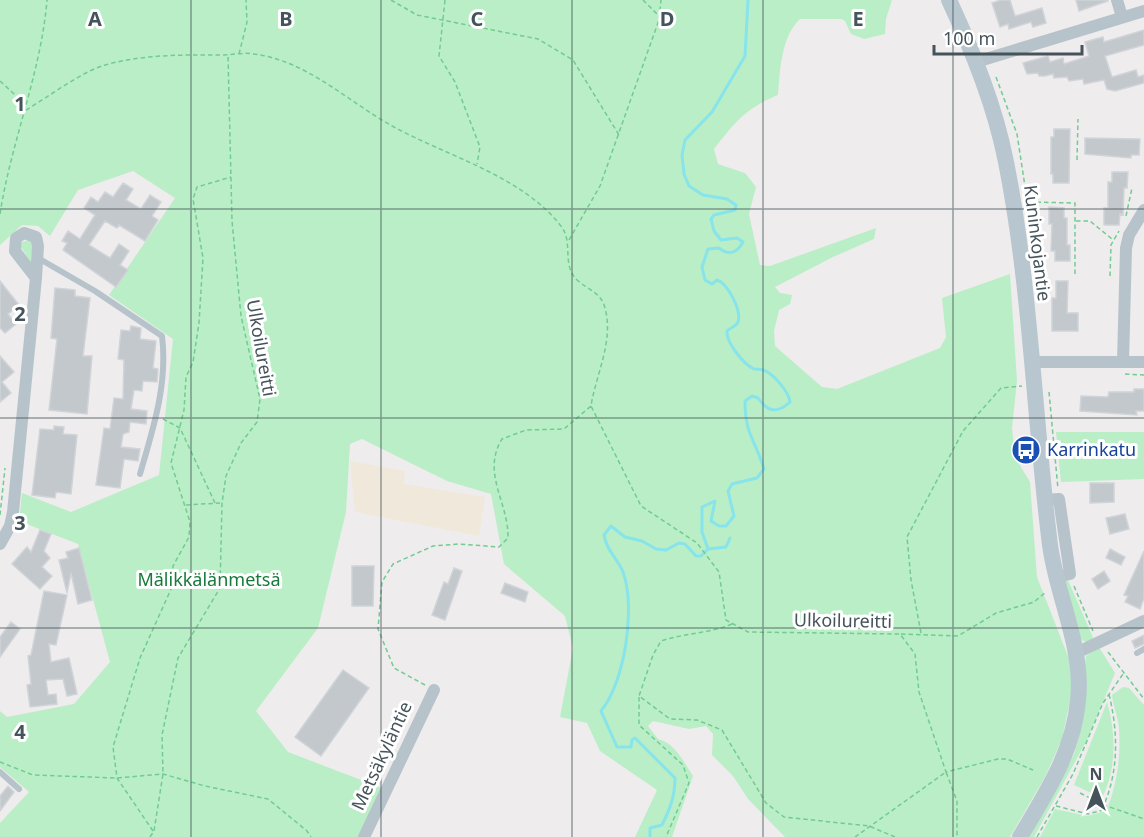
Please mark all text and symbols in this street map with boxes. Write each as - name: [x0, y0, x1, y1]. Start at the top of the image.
- text: A: [88, 5, 102, 32]
- text: B: [279, 5, 293, 32]
- text: C: [471, 5, 484, 32]
- text: D: [660, 5, 674, 32]
- text: E: [852, 5, 864, 32]
- scale bar: [934, 18, 1082, 56]
- text: 100 m: [943, 26, 995, 50]
- text: 1: [14, 90, 26, 117]
- street label: Kuninkojantie: [1019, 183, 1057, 302]
- street label: Ulkoilureitti: [242, 297, 282, 398]
- text: 2: [14, 300, 26, 327]
- bus stop icon: Karrinkatu: [1010, 434, 1042, 466]
- place label: Karrinkatu: [1047, 437, 1136, 461]
- text: 3: [14, 509, 26, 536]
- park label: Mälikkälänmetsä: [137, 567, 281, 591]
- street label: Ulkoilureitti: [794, 607, 892, 633]
- street label: Metsäkyläntie: [345, 697, 417, 814]
- text: 4: [14, 718, 26, 745]
- north arrow: [1066, 759, 1126, 819]
- text: N: [1089, 763, 1103, 785]

